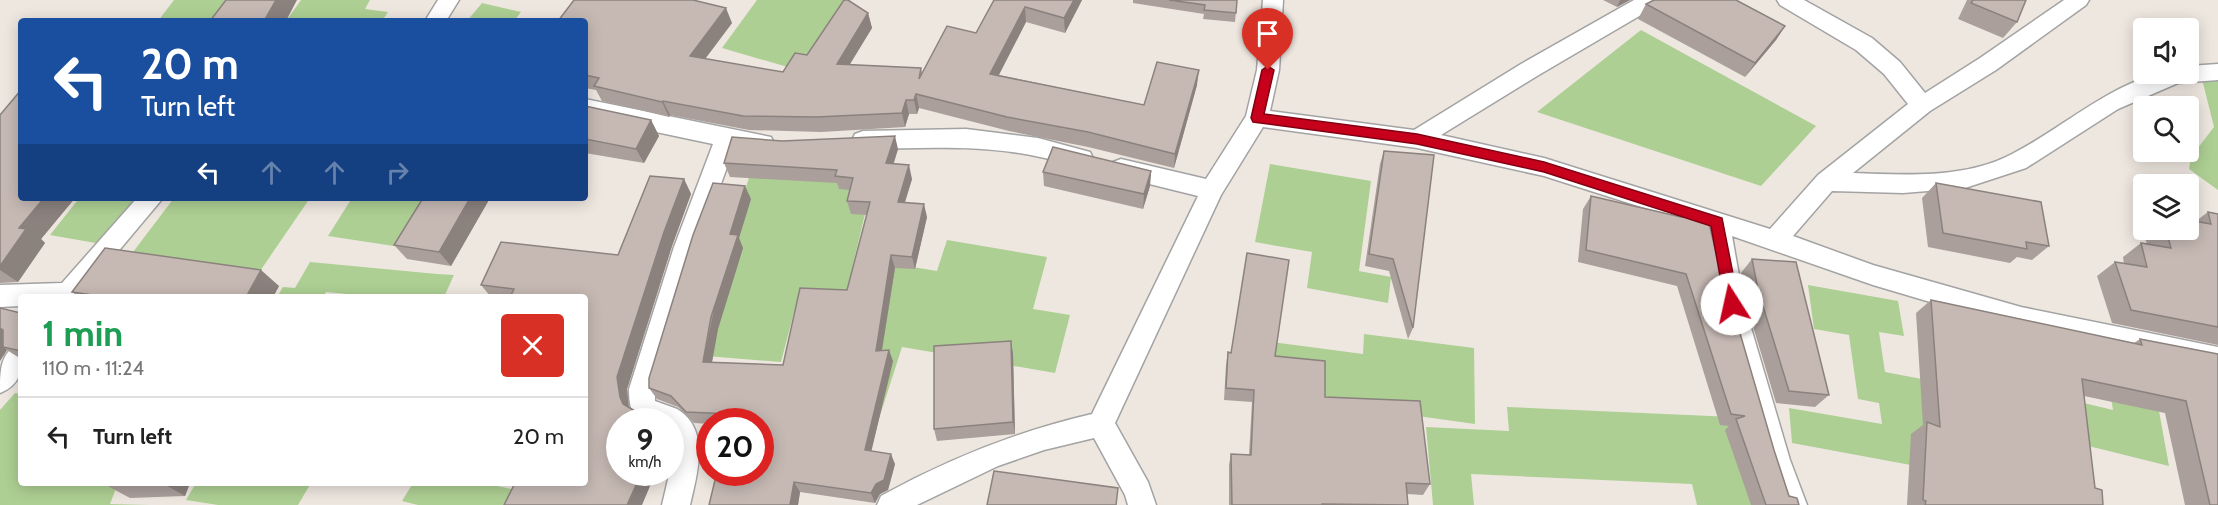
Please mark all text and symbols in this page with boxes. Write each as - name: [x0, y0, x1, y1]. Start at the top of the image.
- pin: [1242, 8, 1293, 70]
- icon: arrive: [1251, 17, 1284, 50]
- map controls: [2133, 18, 2199, 240]
- button: sound: [2133, 18, 2199, 84]
- text: 20 m: [141, 38, 239, 90]
- icon: left: [42, 42, 120, 120]
- text: Turn left: [141, 90, 235, 123]
- button: search: [2133, 96, 2199, 162]
- icon: left: [192, 156, 225, 189]
- icon: ahead: [255, 156, 288, 189]
- icon: ahead: [318, 156, 351, 189]
- icon: right: [381, 156, 414, 189]
- button: layers: [2133, 174, 2199, 240]
- position arrow: [1700, 272, 1764, 336]
- text: 1 min: [42, 311, 123, 355]
- button: close: [501, 314, 564, 377]
- text: 110 m · 11:24: [42, 356, 144, 380]
- speed limit sign: 20: [696, 408, 774, 486]
- icon: left: [42, 420, 75, 453]
- text: 9: [637, 421, 653, 458]
- text: Turn left: [93, 423, 172, 450]
- text: 20 m: [513, 423, 564, 450]
- text: km/h: [629, 453, 661, 471]

